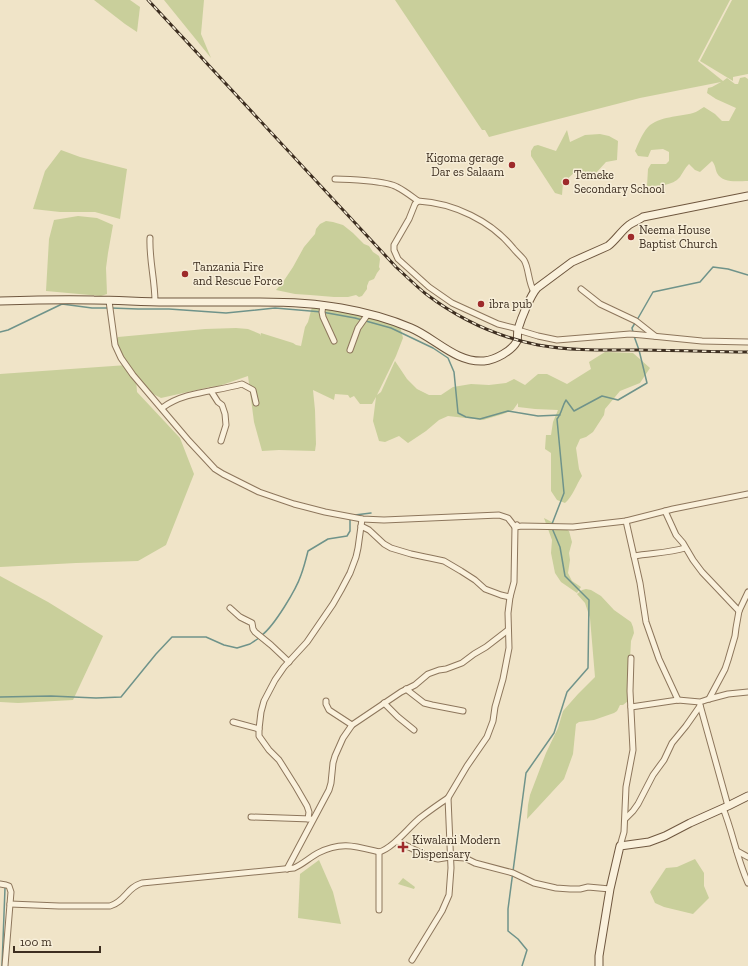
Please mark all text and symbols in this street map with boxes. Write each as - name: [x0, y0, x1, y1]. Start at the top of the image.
- place label: Kigoma gerage Dar es Salaam: [426, 151, 505, 179]
- marker: Kigoma gerage Dar es Salaam: [507, 160, 517, 170]
- place label: Temeke Secondary School: [574, 168, 665, 196]
- marker: Temeke Secondary School: [561, 177, 571, 187]
- place label: Neema House Baptist Church: [639, 223, 718, 251]
- marker: Neema House Baptist Church: [626, 232, 636, 242]
- place label: Tanzania Fire and Rescue Force: [193, 260, 283, 288]
- marker: Tanzania Fire and Rescue Force: [180, 269, 190, 279]
- place label: ibra pub: [489, 297, 532, 311]
- marker: ibra pub: [476, 299, 486, 309]
- place label: Kiwalani Modern Dispensary: [412, 833, 501, 861]
- marker: Kiwalani Modern Dispensary: [397, 841, 409, 853]
- scale bar: [14, 928, 100, 954]
- text: 100 m: [20, 935, 52, 949]

